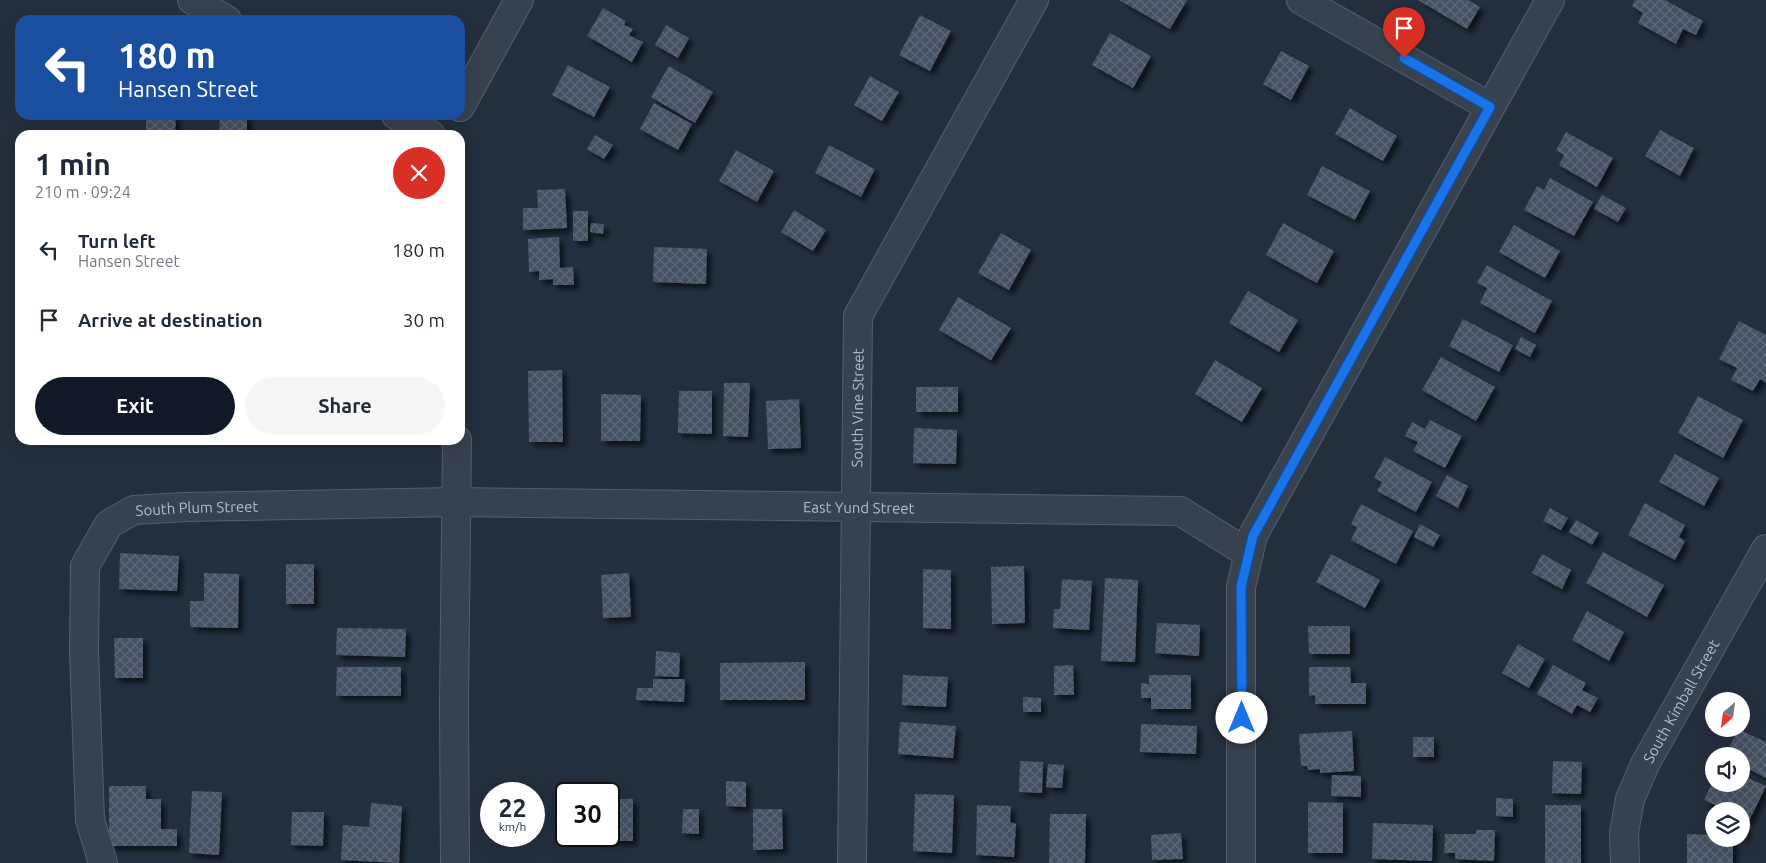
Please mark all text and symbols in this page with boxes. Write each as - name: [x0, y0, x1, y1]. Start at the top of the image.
- pin: [1383, 7, 1425, 58]
- icon: arrive: [1390, 14, 1418, 42]
- icon: left: [35, 35, 100, 100]
- text: 180 m: [118, 35, 216, 75]
- text: Hansen Street: [118, 76, 258, 101]
- text: 1 min: [35, 147, 111, 181]
- button: close: [393, 147, 445, 199]
- text: 210 m · 09:24: [35, 183, 131, 201]
- text: Turn left: [78, 230, 156, 252]
- icon: left: [35, 236, 63, 264]
- text: 180 m: [392, 239, 445, 261]
- text: Hansen Street: [78, 252, 180, 270]
- icon: arrive: [35, 306, 63, 334]
- text: Arrive at destination: [78, 309, 263, 331]
- text: 30 m: [403, 309, 445, 331]
- street label: South Vine Street: [848, 348, 866, 468]
- button: Exit: [35, 377, 235, 435]
- button: Share: [245, 377, 445, 435]
- street label: South Plum Street: [135, 497, 259, 518]
- street label: East Yund Street: [803, 498, 915, 516]
- street label: South Kimball Street: [1639, 636, 1722, 766]
- position arrow: [1215, 691, 1267, 743]
- north arrow: [1705, 692, 1750, 738]
- map controls: [1705, 692, 1750, 847]
- button: sound: [1705, 747, 1750, 792]
- speed limit sign: 30: [555, 782, 620, 847]
- text: 22: [498, 794, 527, 822]
- button: layers: [1705, 802, 1750, 847]
- text: km/h: [499, 820, 526, 833]

